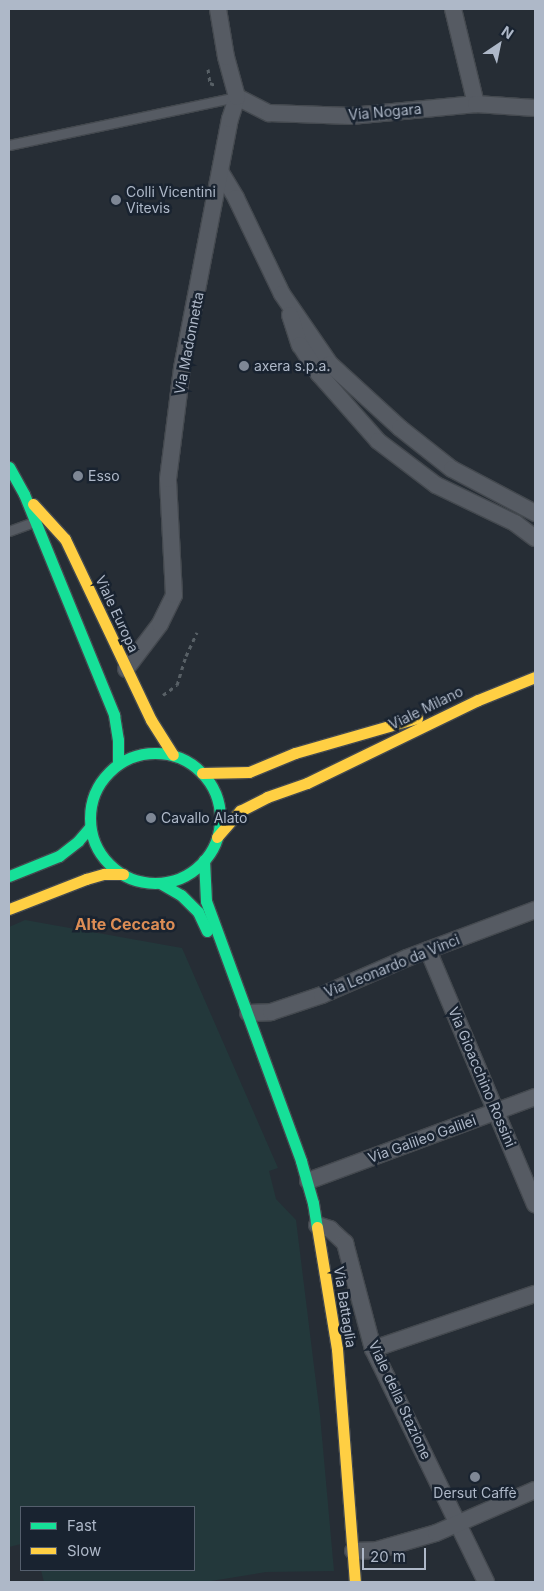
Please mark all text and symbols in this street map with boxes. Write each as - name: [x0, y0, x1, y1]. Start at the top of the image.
- north arrow: [474, 20, 524, 70]
- text: N: [498, 22, 517, 42]
- street label: Via Nogara: [348, 100, 422, 124]
- place label: Colli Vicentini Vitevis: [126, 184, 216, 216]
- marker: Colli Vicentini Vitevis: [110, 194, 122, 206]
- street label: Via Madonnetta: [171, 290, 207, 396]
- place label: axera s.p.a.: [254, 358, 330, 374]
- marker: axera s.p.a.: [238, 360, 250, 372]
- place label: Esso: [88, 468, 120, 484]
- marker: Esso: [72, 470, 84, 482]
- street label: Viale Europa: [92, 573, 142, 655]
- street label: Viale Milano: [386, 683, 466, 733]
- place label: Cavallo Alato: [161, 810, 247, 826]
- marker: Cavallo Alato: [145, 812, 157, 824]
- district label: Alte Ceccato: [75, 914, 175, 934]
- street label: Via Leonardo da Vinci: [322, 931, 462, 1001]
- street label: Via Gioacchino Rossini: [445, 1005, 519, 1149]
- street label: Via Galileo Galilei: [366, 1112, 478, 1166]
- street label: Via Battaglia: [330, 1265, 360, 1349]
- street label: Viale della Stazione: [365, 1338, 435, 1462]
- marker: Dersut Caffè: [469, 1471, 481, 1483]
- place label: Dersut Caffè: [433, 1485, 517, 1501]
- legend: [20, 1506, 195, 1571]
- text: Fast: [67, 1516, 97, 1535]
- scale bar: [364, 1538, 428, 1570]
- text: Slow: [67, 1541, 101, 1560]
- text: 20 m: [370, 1547, 406, 1566]

